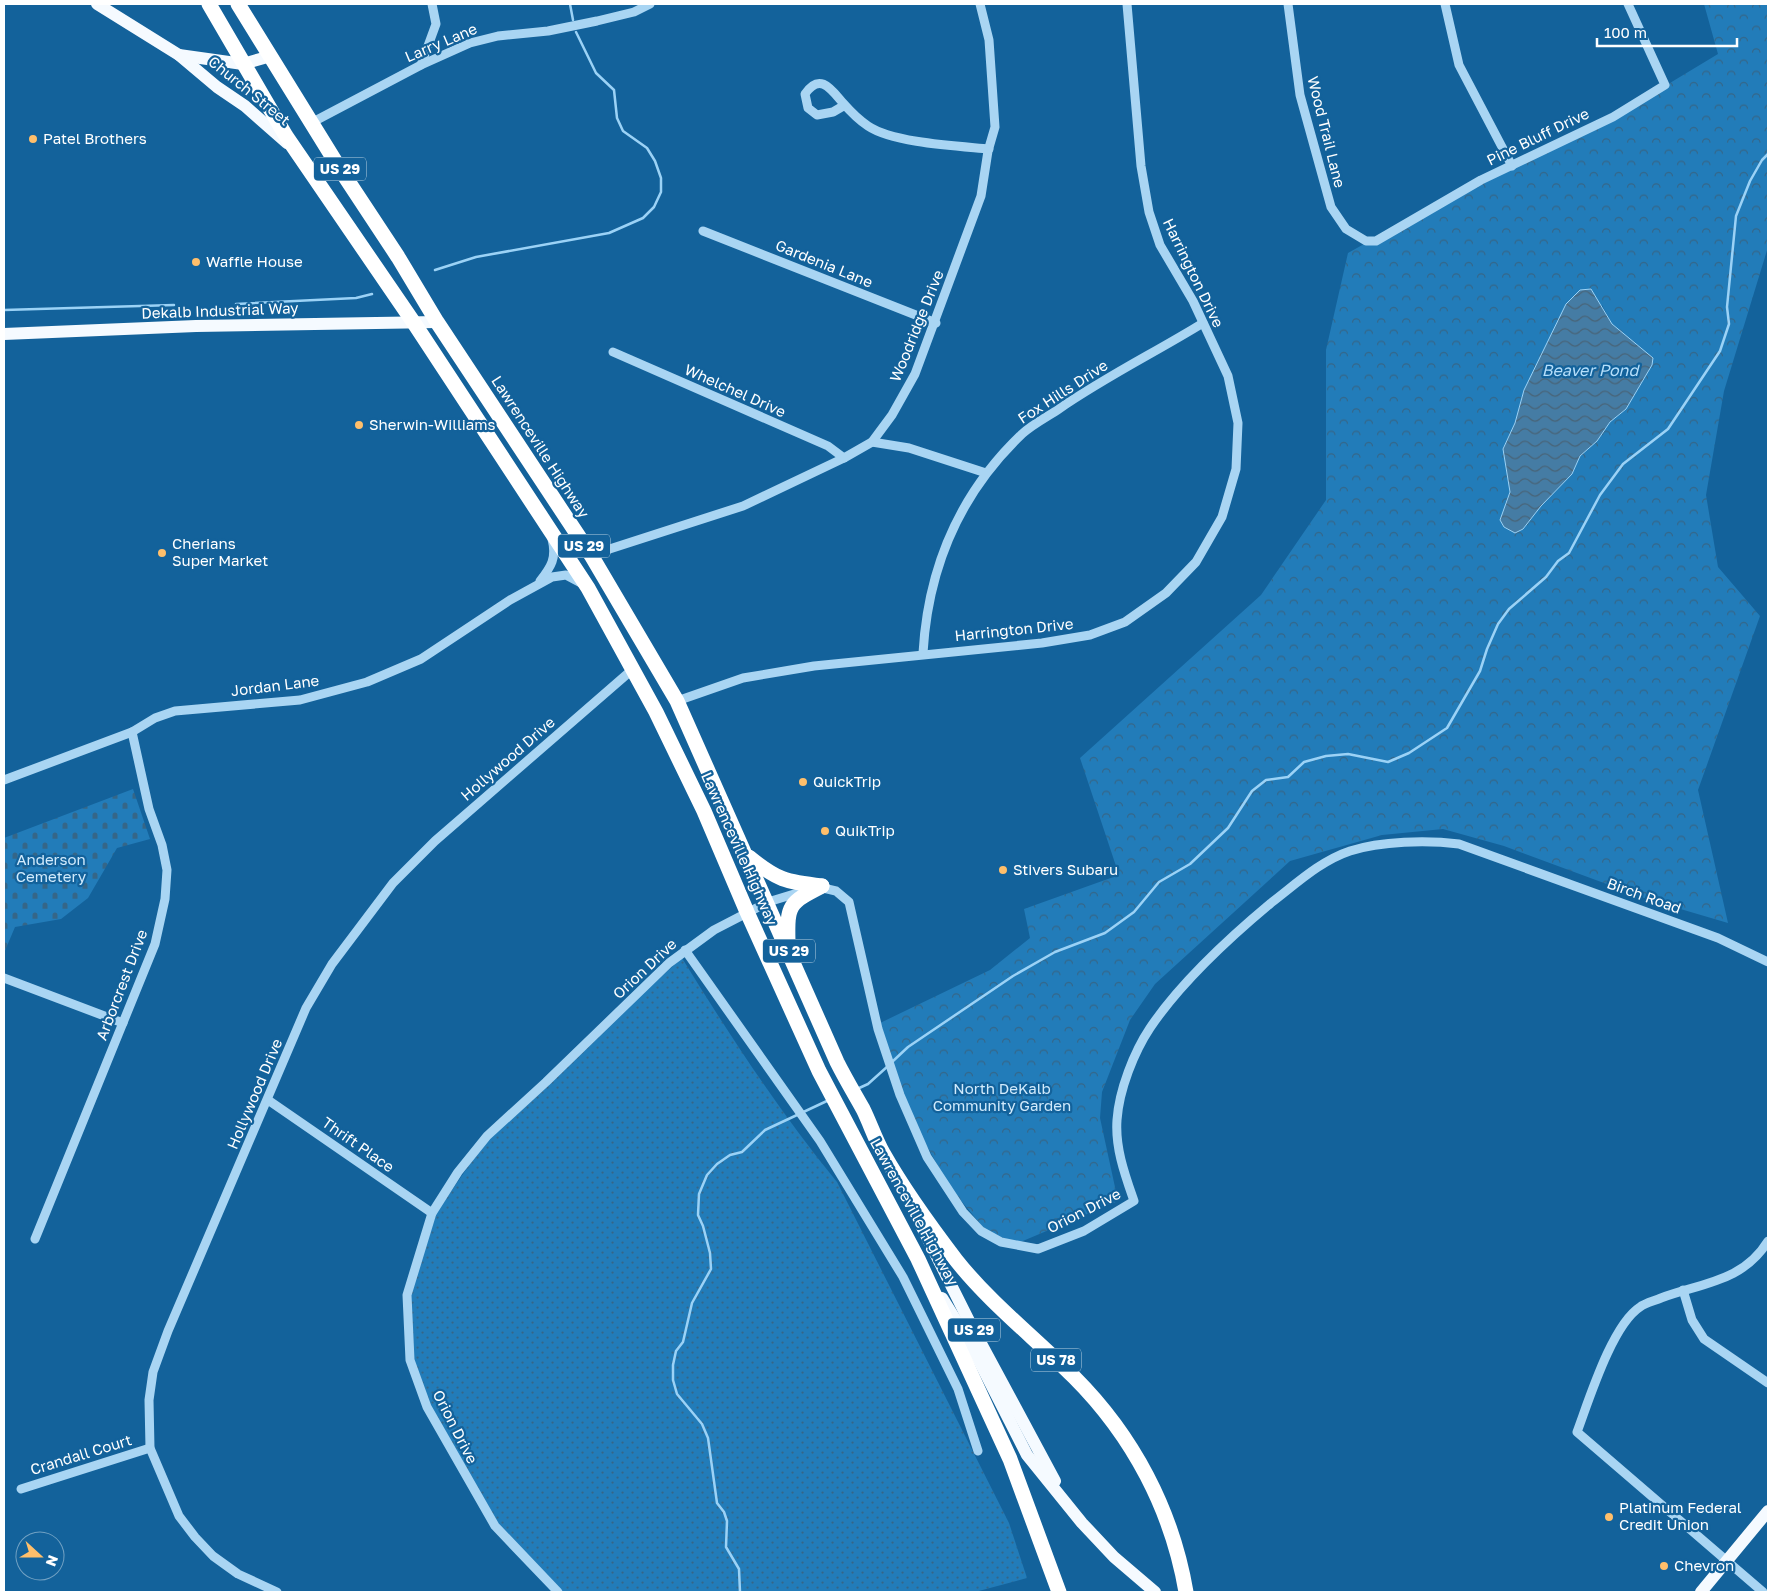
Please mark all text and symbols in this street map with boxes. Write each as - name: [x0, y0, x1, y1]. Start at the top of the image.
- scale bar: [1597, 15, 1737, 47]
- street label: Larry Lane: [402, 19, 480, 65]
- text: 100 m: [1604, 23, 1647, 41]
- street label: Church Street: [205, 52, 294, 129]
- street label: Wood Trail Lane: [1304, 74, 1350, 190]
- street label: Pine Bluff Drive: [1484, 103, 1592, 169]
- place label: Patel Brothers: [43, 129, 147, 147]
- marker: Patel Brothers: [27, 133, 39, 145]
- road number: US 29: [314, 157, 366, 180]
- street label: Harrington Drive: [1160, 215, 1228, 330]
- street label: Gardenia Lane: [773, 235, 876, 291]
- place label: Waffle House: [206, 252, 303, 270]
- marker: Waffle House: [190, 256, 202, 268]
- street label: Woodridge Drive: [885, 267, 947, 384]
- street label: Dekalb Industrial Way: [141, 298, 299, 322]
- street label: Fox Hills Drive: [1014, 355, 1111, 427]
- street label: Whelchel Drive: [682, 360, 789, 421]
- water label: Beaver Pond: [1542, 360, 1640, 380]
- street label: Lawrenceville Highway: [488, 372, 594, 521]
- place label: Sherwin-Williams: [369, 415, 496, 433]
- marker: Sherwin-Williams: [353, 419, 365, 431]
- place label: Cherians Super Market: [172, 534, 268, 569]
- road number: US 29: [558, 534, 610, 558]
- marker: Cherians Super Market: [156, 547, 168, 559]
- street label: Harrington Drive: [954, 614, 1074, 644]
- street label: Jordan Lane: [230, 671, 320, 699]
- street label: Hollywood Drive: [457, 712, 558, 804]
- street label: Lawrenceville Highway: [698, 769, 782, 929]
- place label: QuickTrip: [813, 772, 881, 790]
- marker: QuickTrip: [797, 776, 809, 788]
- place label: QuikTrip: [835, 821, 895, 839]
- marker: QuikTrip: [819, 825, 831, 837]
- park label: Anderson Cemetery: [16, 850, 87, 885]
- place label: Stivers Subaru: [1013, 860, 1118, 878]
- marker: Stivers Subaru: [997, 864, 1009, 876]
- street label: Birch Road: [1605, 873, 1684, 917]
- street label: Arborcrest Drive: [92, 926, 151, 1043]
- street label: Orion Drive: [609, 934, 680, 1002]
- road number: US 29: [763, 939, 815, 962]
- street label: Hollywood Drive: [223, 1035, 286, 1152]
- park label: North DeKalb Community Garden: [933, 1079, 1071, 1114]
- street label: Thrift Place: [319, 1113, 398, 1176]
- street label: Lawrenceville Highway: [867, 1135, 963, 1289]
- street label: Orion Drive: [1044, 1184, 1124, 1236]
- road number: US 29: [948, 1318, 1000, 1342]
- road number: US 78: [1031, 1348, 1081, 1372]
- street label: Orion Drive: [430, 1387, 482, 1467]
- street label: Crandall Court: [28, 1430, 134, 1478]
- place label: Platinum Federal Credit Union: [1619, 1498, 1742, 1533]
- marker: Platinum Federal Credit Union: [1603, 1511, 1615, 1523]
- north arrow: [15, 1531, 65, 1581]
- text: N: [43, 1553, 62, 1569]
- place label: Chevron: [1674, 1556, 1734, 1574]
- marker: Chevron: [1658, 1560, 1670, 1572]

